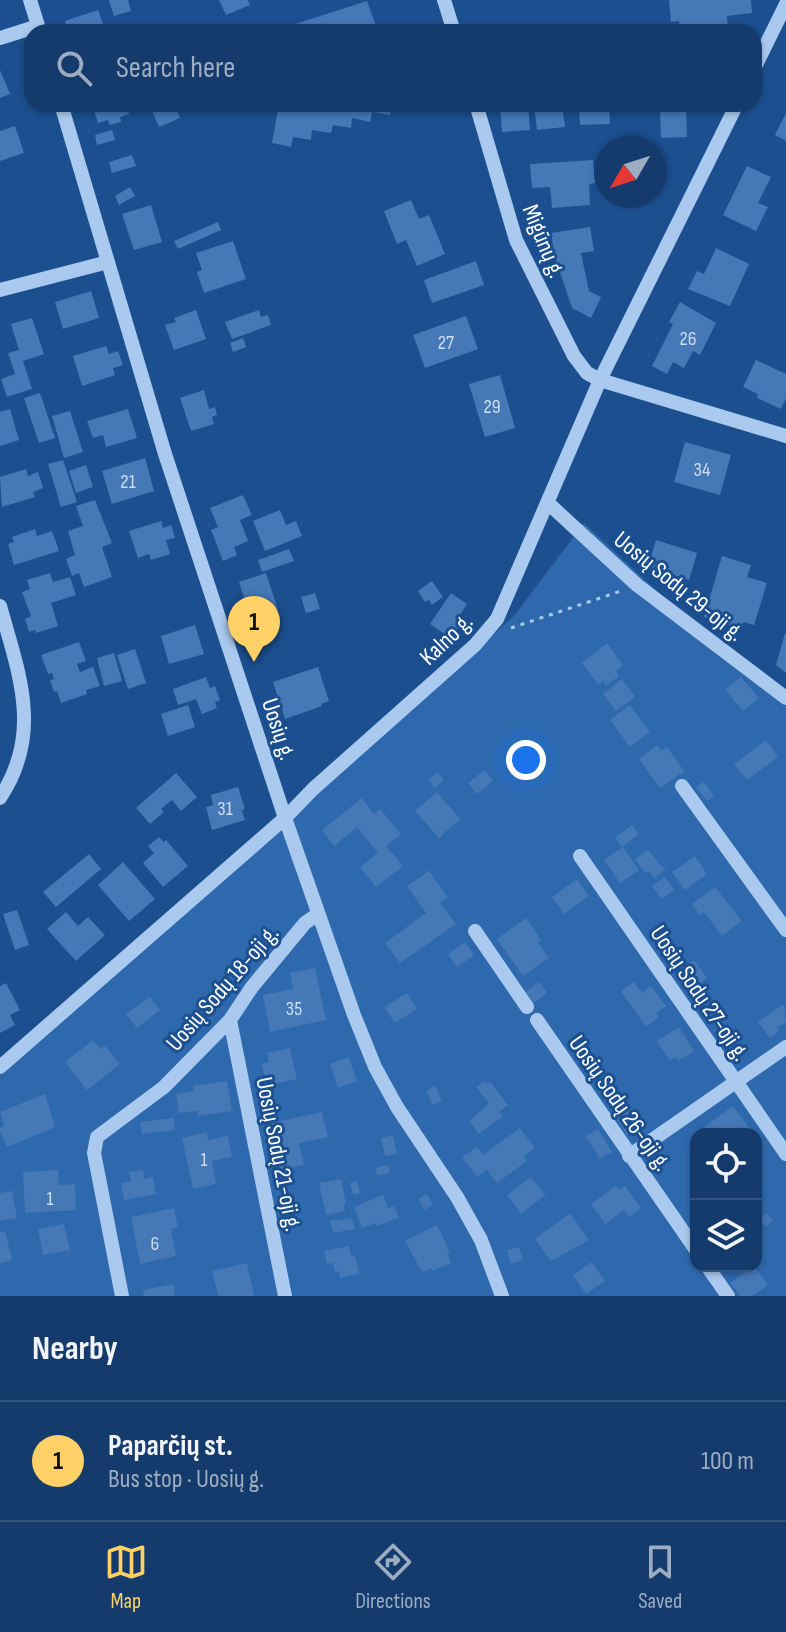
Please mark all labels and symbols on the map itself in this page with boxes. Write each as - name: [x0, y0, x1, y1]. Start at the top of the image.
- north arrow: [594, 136, 666, 208]
- street label: Migūnų g.: [516, 200, 571, 282]
- house number: 26: [680, 327, 697, 351]
- house number: 27: [438, 331, 454, 355]
- house number: 29: [483, 395, 501, 419]
- house number: 34: [694, 458, 710, 482]
- house number: 21: [120, 470, 136, 494]
- street label: Uosių Sodų 29-oji g.: [608, 525, 750, 648]
- pin: 1: [228, 596, 280, 662]
- street label: Kalno g.: [414, 607, 479, 672]
- street label: Uosių g.: [255, 695, 302, 764]
- your location: [506, 740, 546, 780]
- house number: 31: [217, 797, 233, 821]
- street label: Uosių Sodų 18-oji g.: [160, 919, 285, 1057]
- street label: Uosių Sodų 27-oji g.: [644, 920, 755, 1066]
- house number: 35: [286, 997, 302, 1021]
- street label: Uosių Sodų 26-oji g.: [562, 1030, 677, 1177]
- street label: Uosių Sodų 21-oji g.: [249, 1074, 308, 1234]
- house number: 1: [201, 1148, 208, 1172]
- house number: 1: [47, 1187, 54, 1211]
- house number: 6: [151, 1232, 159, 1256]

